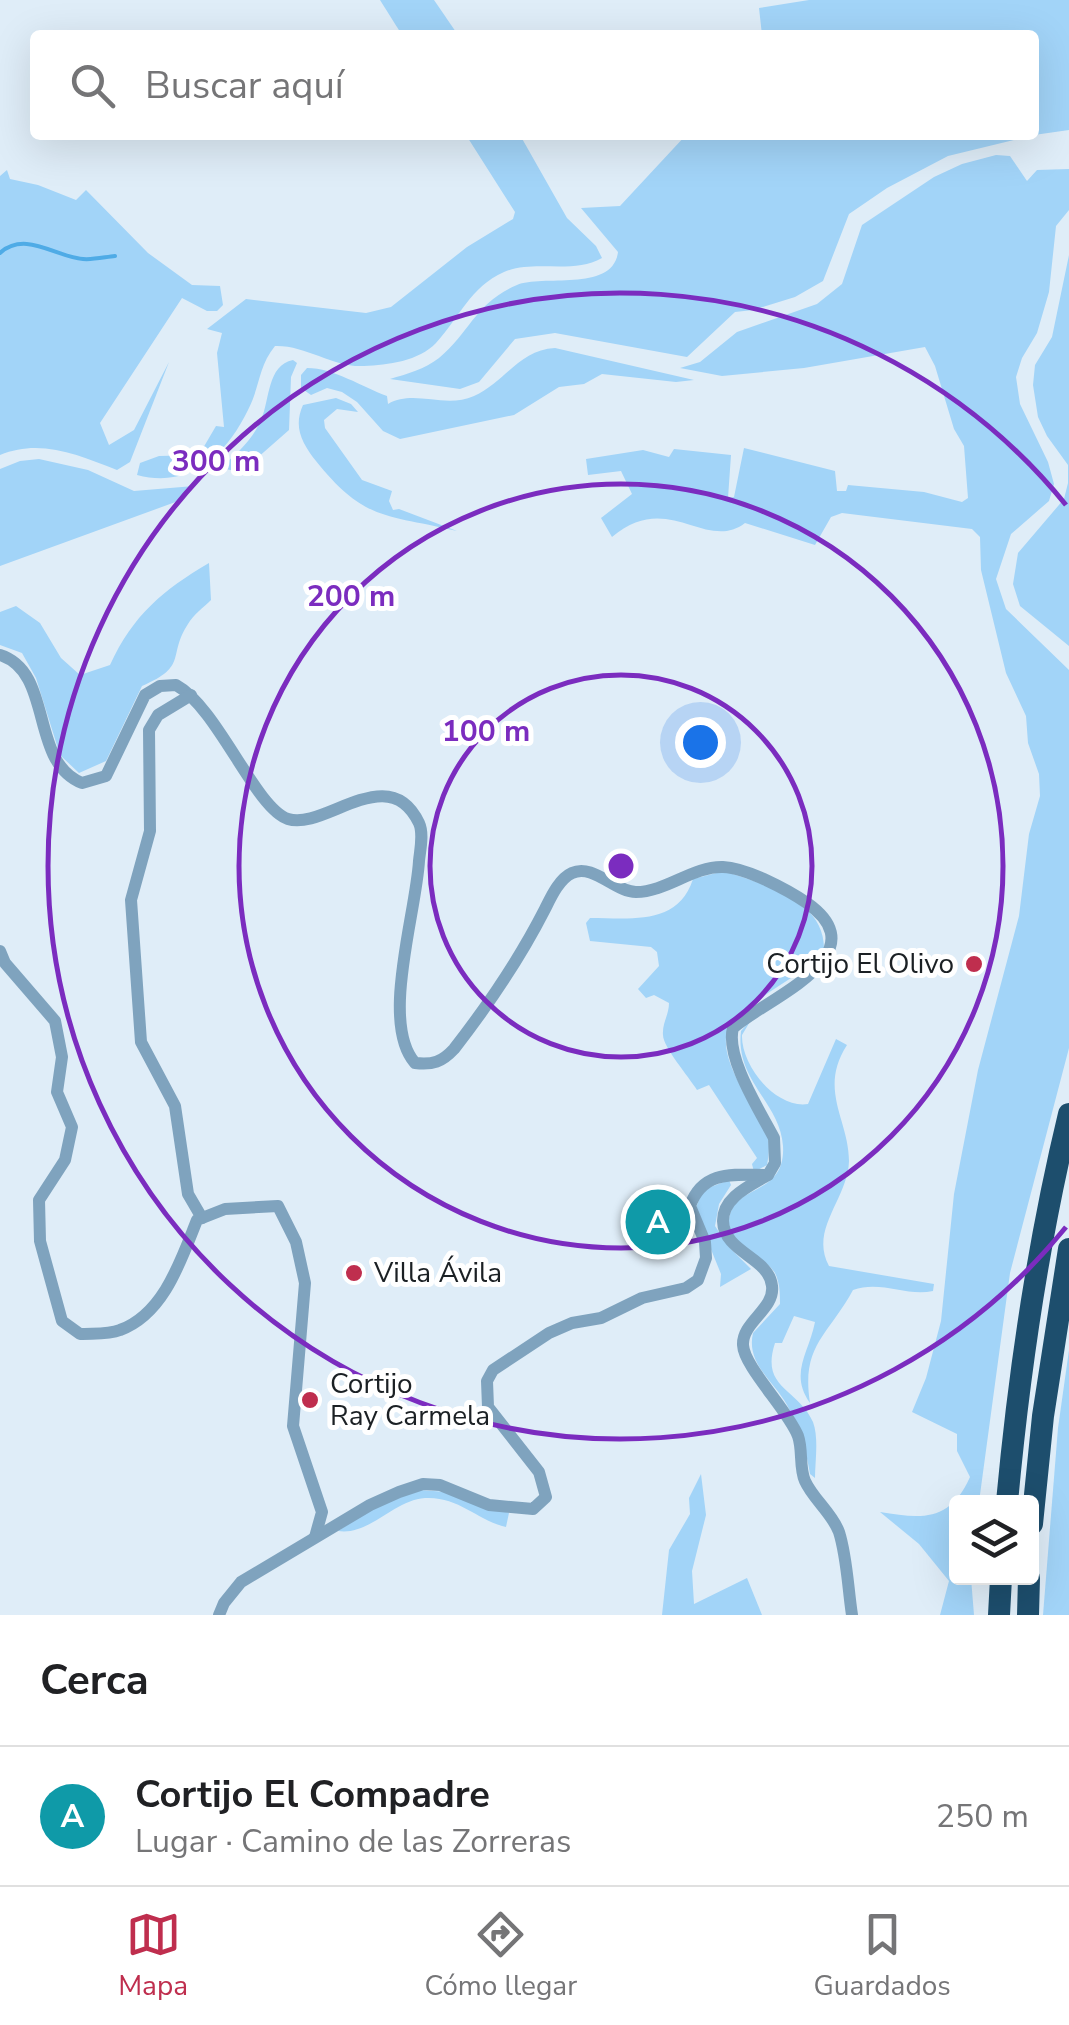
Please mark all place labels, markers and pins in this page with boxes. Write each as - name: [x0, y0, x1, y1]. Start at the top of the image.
- centre of rings: [603, 848, 639, 884]
- place label: Cortijo El Olivo: [766, 945, 954, 983]
- marker: Cortijo El Olivo: [963, 953, 985, 975]
- pin: A: [626, 1184, 690, 1260]
- place label: Villa Ávila: [373, 1254, 502, 1292]
- marker: Villa Ávila: [343, 1262, 365, 1284]
- place label: Cortijo Ray Carmela: [330, 1365, 490, 1435]
- marker: Cortijo Ray Carmela: [299, 1389, 321, 1411]

